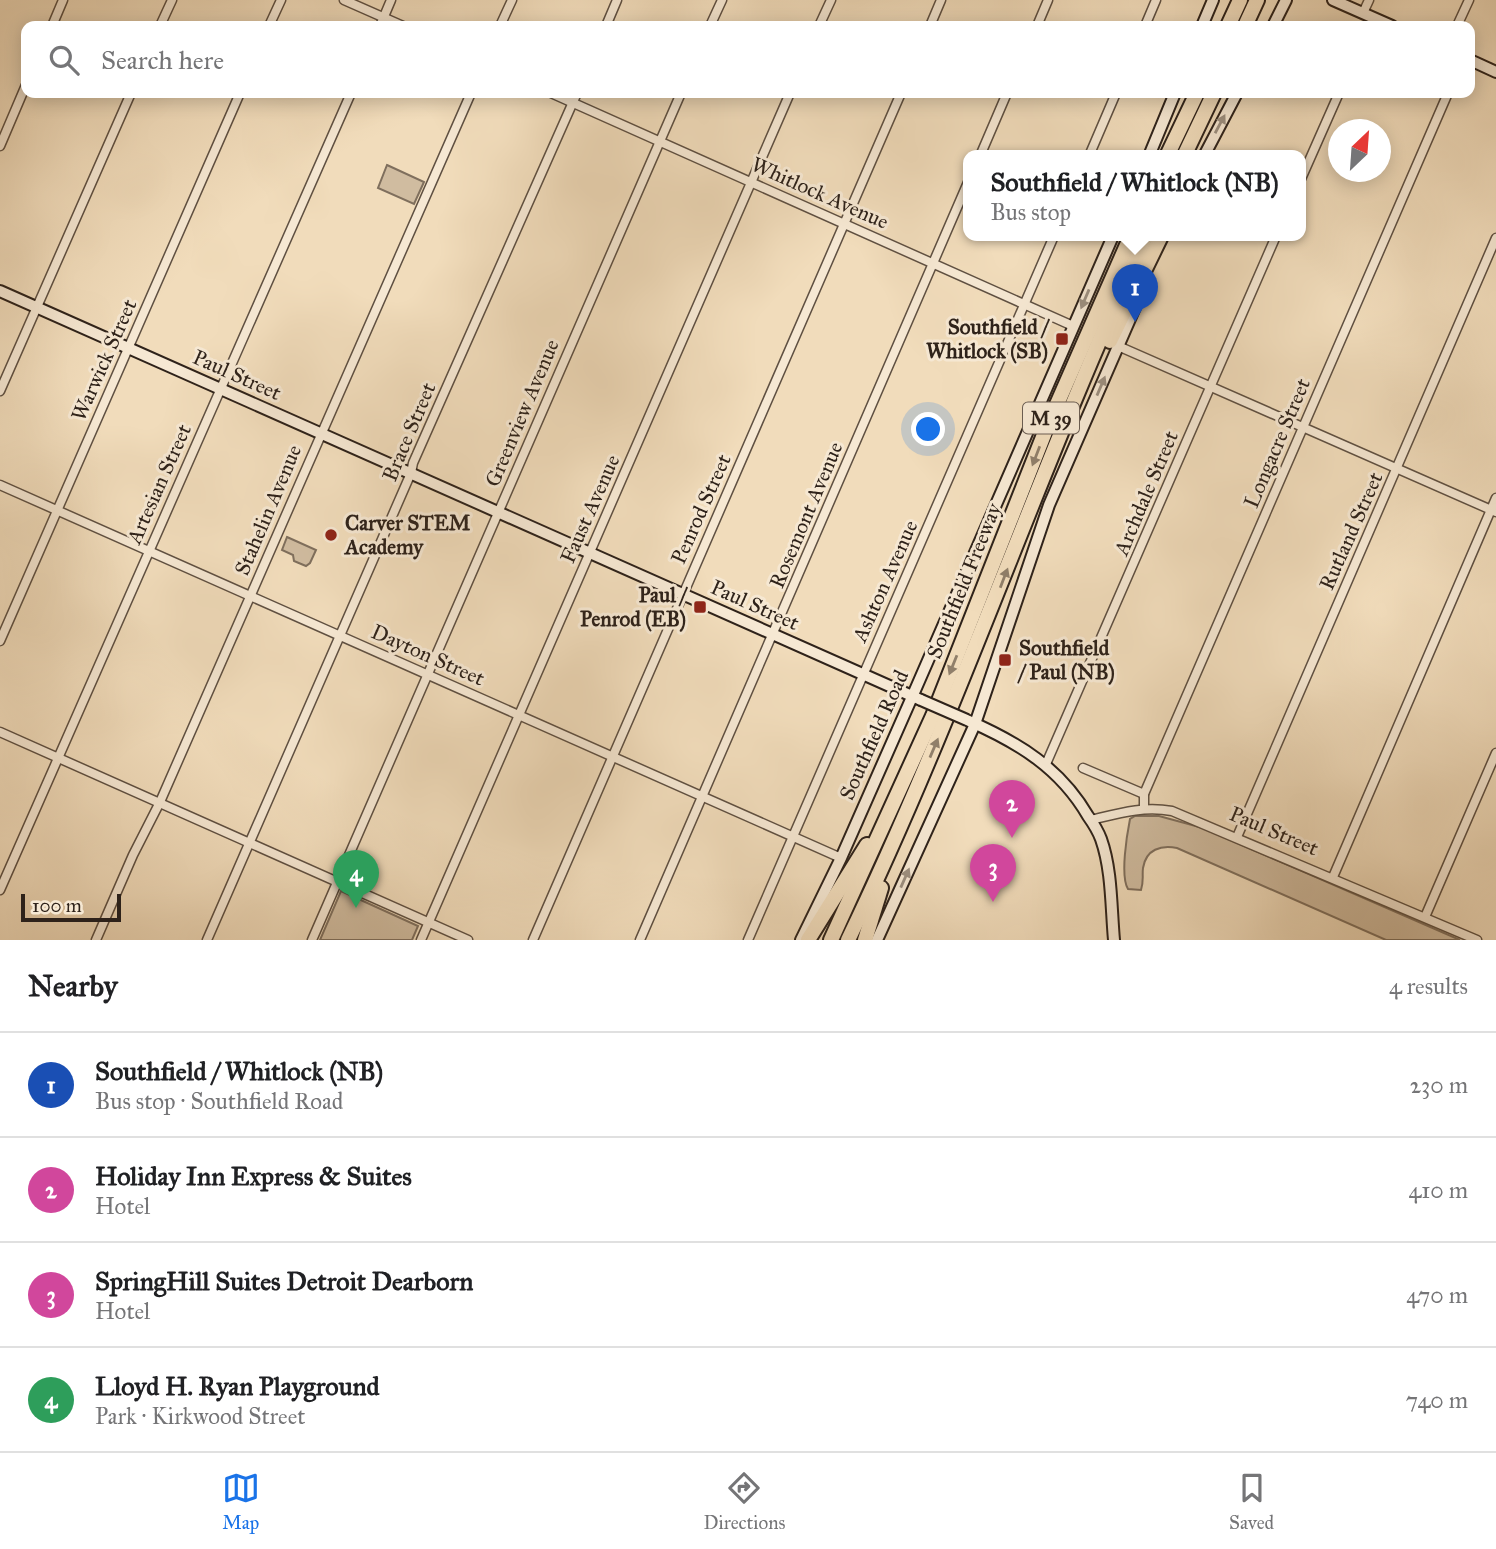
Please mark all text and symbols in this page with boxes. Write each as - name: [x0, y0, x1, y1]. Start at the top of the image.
- search box: [21, 21, 1475, 98]
- icon: search: [45, 41, 83, 79]
- text: Search here: [101, 44, 224, 76]
- one-way arrow: [1214, 114, 1226, 134]
- north arrow: [1328, 119, 1391, 182]
- popup: [963, 150, 1306, 241]
- street label: Whitlock Avenue: [747, 151, 893, 235]
- text: Southfield / Whitlock (NB): [990, 166, 1279, 198]
- text: Bus stop: [990, 198, 1071, 226]
- pin: 1: [1112, 264, 1158, 322]
- one-way arrow: [1079, 288, 1090, 309]
- street label: Warwick Street: [66, 295, 143, 425]
- place label: Southfield / Whitlock (SB): [926, 314, 1050, 364]
- marker: Southfield / Whitlock (SB): [1054, 331, 1070, 347]
- street label: Greenview Avenue: [479, 335, 565, 491]
- street label: Paul Street: [189, 344, 286, 406]
- street label: Longacre Street: [1238, 374, 1316, 512]
- one-way arrow: [1095, 376, 1107, 396]
- street label: Brace Street: [377, 378, 442, 485]
- road number: M 39: [1023, 402, 1079, 434]
- your location: [911, 412, 945, 446]
- street label: Artesian Street: [121, 419, 197, 549]
- street label: Archdale Street: [1108, 426, 1184, 560]
- street label: Rosemont Avenue: [763, 438, 849, 592]
- street label: Stahelin Avenue: [229, 441, 307, 579]
- one-way arrow: [1030, 446, 1041, 467]
- street label: Penrod Street: [665, 450, 737, 568]
- street label: Faust Avenue: [555, 451, 626, 567]
- street label: Rutland Street: [1313, 467, 1389, 594]
- street label: Southfield Freeway: [921, 498, 1007, 663]
- place label: Carver STEM Academy: [343, 510, 471, 560]
- street label: Ashton Avenue: [846, 516, 924, 647]
- marker: Carver STEM Academy: [323, 527, 339, 543]
- one-way arrow: [998, 568, 1009, 589]
- street label: Paul Street: [707, 574, 804, 636]
- place label: Paul / Penrod (EB): [580, 582, 688, 632]
- marker: Paul / Penrod (EB): [692, 599, 708, 615]
- street label: Dayton Street: [367, 618, 489, 692]
- place label: Southfield / Paul (NB): [1017, 635, 1115, 685]
- marker: Southfield / Paul (NB): [997, 652, 1013, 668]
- one-way arrow: [947, 655, 958, 676]
- street label: Southfield Road: [834, 666, 914, 804]
- one-way arrow: [928, 737, 939, 758]
- pin: 2: [989, 780, 1035, 838]
- street label: Paul Street: [1226, 801, 1323, 862]
- pin: 3: [970, 844, 1016, 902]
- pin: 4: [333, 850, 379, 908]
- one-way arrow: [899, 868, 911, 888]
- scale bar: [21, 891, 121, 923]
- text: 100 m: [32, 894, 82, 917]
- text: Nearby: [28, 968, 118, 1004]
- text: 4 results: [1389, 972, 1468, 1000]
- text: Southfield / Whitlock (NB): [95, 1055, 383, 1087]
- text: 1: [46, 1071, 56, 1099]
- text: 230 m: [1410, 1071, 1468, 1099]
- text: Bus stop · Southfield Road: [95, 1087, 343, 1115]
- text: Holiday Inn Express & Suites: [95, 1160, 412, 1192]
- text: 2: [45, 1176, 57, 1204]
- text: 410 m: [1409, 1176, 1468, 1204]
- text: Hotel: [95, 1192, 150, 1220]
- text: SpringHill Suites Detroit Dearborn: [95, 1265, 473, 1297]
- text: 3: [46, 1281, 56, 1309]
- text: 470 m: [1406, 1281, 1468, 1309]
- text: Hotel: [95, 1297, 150, 1325]
- text: Lloyd H. Ryan Playground: [95, 1370, 380, 1402]
- text: 4: [45, 1386, 57, 1414]
- text: 740 m: [1406, 1386, 1468, 1414]
- text: Park · Kirkwood Street: [95, 1402, 305, 1430]
- tab: Map: [222, 1469, 260, 1534]
- tab: Directions: [703, 1469, 785, 1534]
- tab: Saved: [1229, 1469, 1274, 1534]

